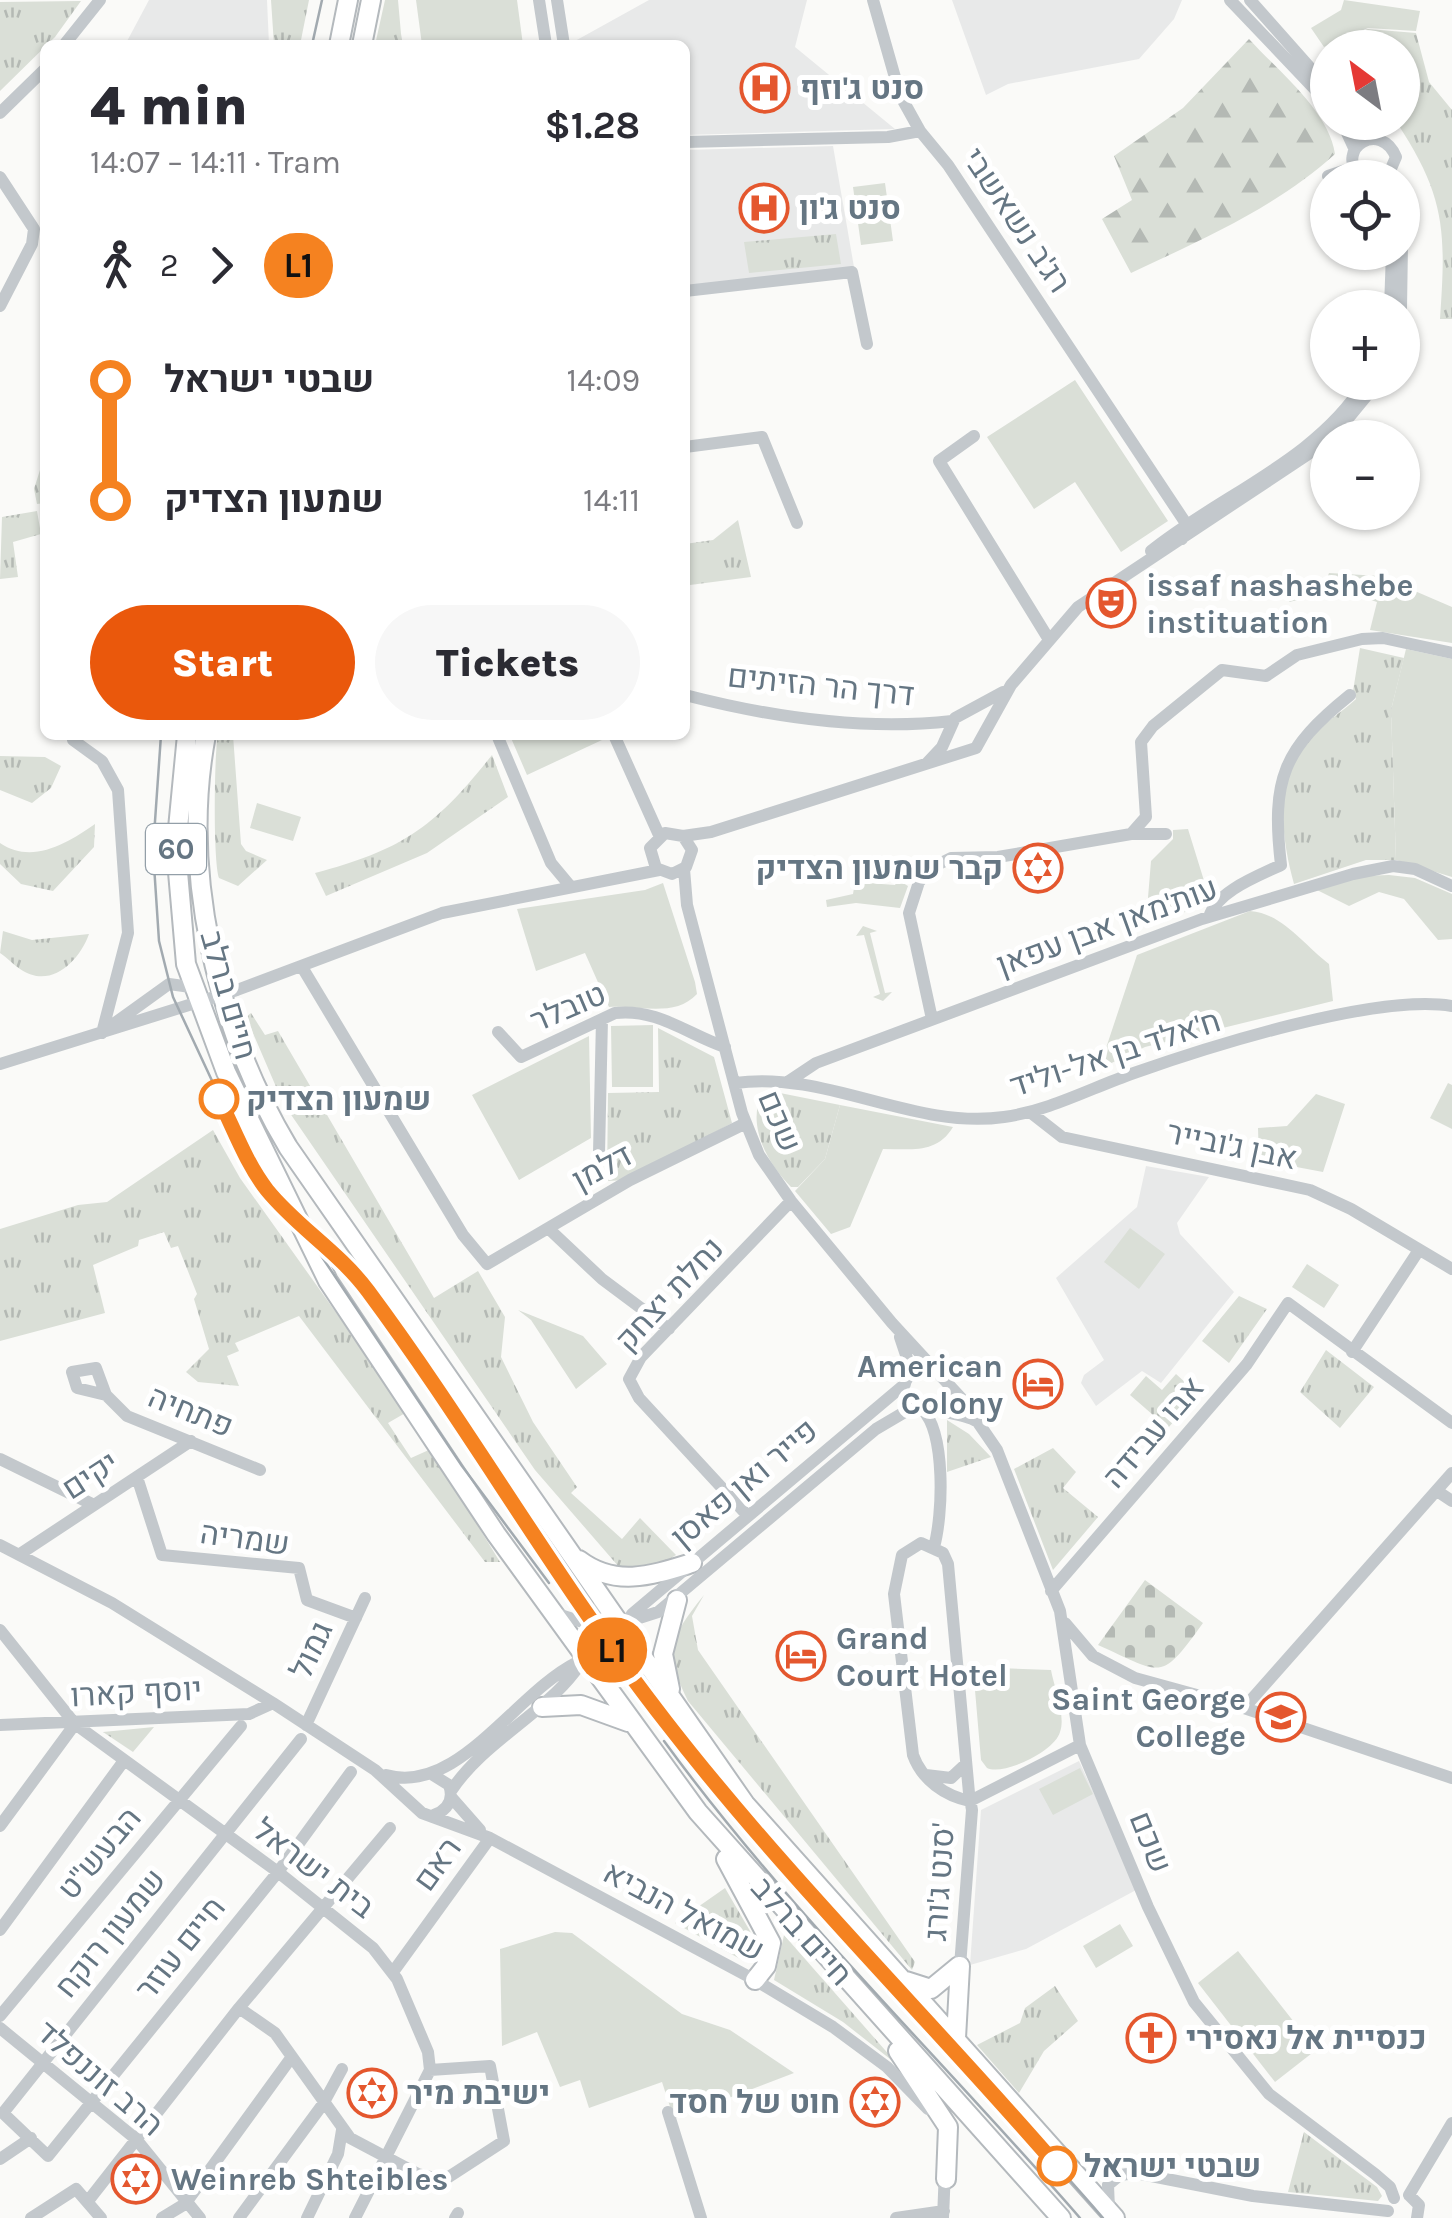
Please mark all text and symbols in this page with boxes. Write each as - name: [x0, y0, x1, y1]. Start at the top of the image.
- north arrow: [1310, 30, 1420, 140]
- map controls: [1310, 30, 1420, 530]
- hospital icon: סנט ג'וזף: [739, 62, 791, 114]
- place label: סנט ג'וזף: [800, 70, 924, 107]
- text: 4 min: [90, 74, 248, 138]
- text: $1.28: [545, 103, 640, 148]
- street label: רג'ב נשאשבי: [955, 141, 1078, 300]
- text: 14:07 – 14:11 · Tram: [90, 144, 341, 181]
- button: locate: [1310, 160, 1420, 270]
- hospital icon: סנט ג'ון: [738, 182, 790, 234]
- place label: סנט ג'ון: [799, 190, 901, 227]
- icon: walk: [90, 238, 145, 293]
- icon: forward: [194, 238, 249, 293]
- text: L1: [284, 245, 313, 286]
- text: 2: [160, 247, 179, 284]
- button: +: [1310, 290, 1420, 400]
- text: שבטי ישראל: [164, 357, 374, 402]
- text: 14:09: [567, 362, 640, 399]
- button: −: [1310, 420, 1420, 530]
- text: שמעון הצדיק: [164, 477, 384, 522]
- text: 14:11: [583, 482, 640, 519]
- place label: issaf nashashebe instituation: [1146, 567, 1413, 641]
- theatre icon: issaf nashashebe instituation: [1085, 577, 1137, 629]
- button: Start: [90, 605, 355, 720]
- button: Tickets: [375, 605, 640, 720]
- street label: דרך הר הזיתים: [726, 657, 916, 714]
- road number: 60: [146, 824, 206, 874]
- synagogue icon: קבר שמעון הצדיק: [1012, 842, 1064, 894]
- place label: קבר שמעון הצדיק: [756, 850, 1003, 887]
- street label: עות'מאן אבן עפאן: [992, 869, 1223, 984]
- street label: חיים ברלב: [192, 926, 265, 1064]
- street label: טובלר: [525, 975, 611, 1040]
- street label: ח'אלד בן אל-וליד: [1005, 1002, 1225, 1105]
- marker: שמעון הצדיק: [200, 1080, 238, 1118]
- place label: שמעון הצדיק: [246, 1081, 431, 1118]
- street label: שכם: [750, 1085, 809, 1157]
- street label: אבן ג'ובייר: [1163, 1114, 1300, 1177]
- street label: דלמן: [566, 1136, 639, 1198]
- street label: נחלת יצחק: [608, 1230, 731, 1359]
- place label: American Colony: [857, 1348, 1003, 1422]
- hotel icon: American Colony: [1012, 1358, 1064, 1410]
- street label: אבו עבידה: [1095, 1369, 1212, 1495]
- street label: פתחיה: [143, 1378, 239, 1445]
- street label: פייר ואן פאסן: [664, 1411, 825, 1555]
- street label: יקים: [55, 1444, 125, 1507]
- street label: שמריה: [198, 1514, 292, 1563]
- street label: גמול: [282, 1616, 341, 1685]
- line badge: L1: [567, 1618, 657, 1682]
- place label: Grand Court Hotel: [836, 1620, 1008, 1694]
- text: L1: [597, 1630, 627, 1671]
- hotel icon: Grand Court Hotel: [775, 1630, 827, 1682]
- street label: יוסף קארו: [69, 1671, 203, 1714]
- place label: Saint George College: [1051, 1681, 1246, 1755]
- school or university icon: Saint George College: [1255, 1691, 1307, 1743]
- street label: הבעש"ט: [50, 1800, 149, 1907]
- street label: שכם: [1122, 1806, 1179, 1878]
- street label: בית ישראל: [246, 1811, 382, 1926]
- street label: סנט ג'ורג': [917, 1822, 962, 1942]
- street label: ראם: [406, 1831, 469, 1898]
- street label: שמואל הנביא: [597, 1854, 771, 1969]
- street label: שמעון רוקח: [47, 1861, 174, 2005]
- street label: חיים ברלב: [744, 1870, 860, 1993]
- street label: חיים עוזר: [128, 1889, 233, 2007]
- church icon: כנסיית אל נאסירי: [1125, 2012, 1177, 2064]
- street label: הרב זוננפלד: [29, 2013, 171, 2144]
- place label: כנסיית אל נאסירי: [1186, 2020, 1427, 2057]
- synagogue icon: ישיבת מיר: [346, 2067, 398, 2119]
- place label: ישיבת מיר: [407, 2075, 550, 2112]
- synagogue icon: חוט של חסד: [849, 2076, 901, 2128]
- place label: חוט של חסד: [669, 2084, 840, 2121]
- marker: שבטי ישראל: [1038, 2147, 1076, 2185]
- place label: שבטי ישראל: [1084, 2148, 1261, 2185]
- synagogue icon: Weinreb Shteibles: [110, 2153, 162, 2205]
- place label: Weinreb Shteibles: [171, 2161, 448, 2198]

